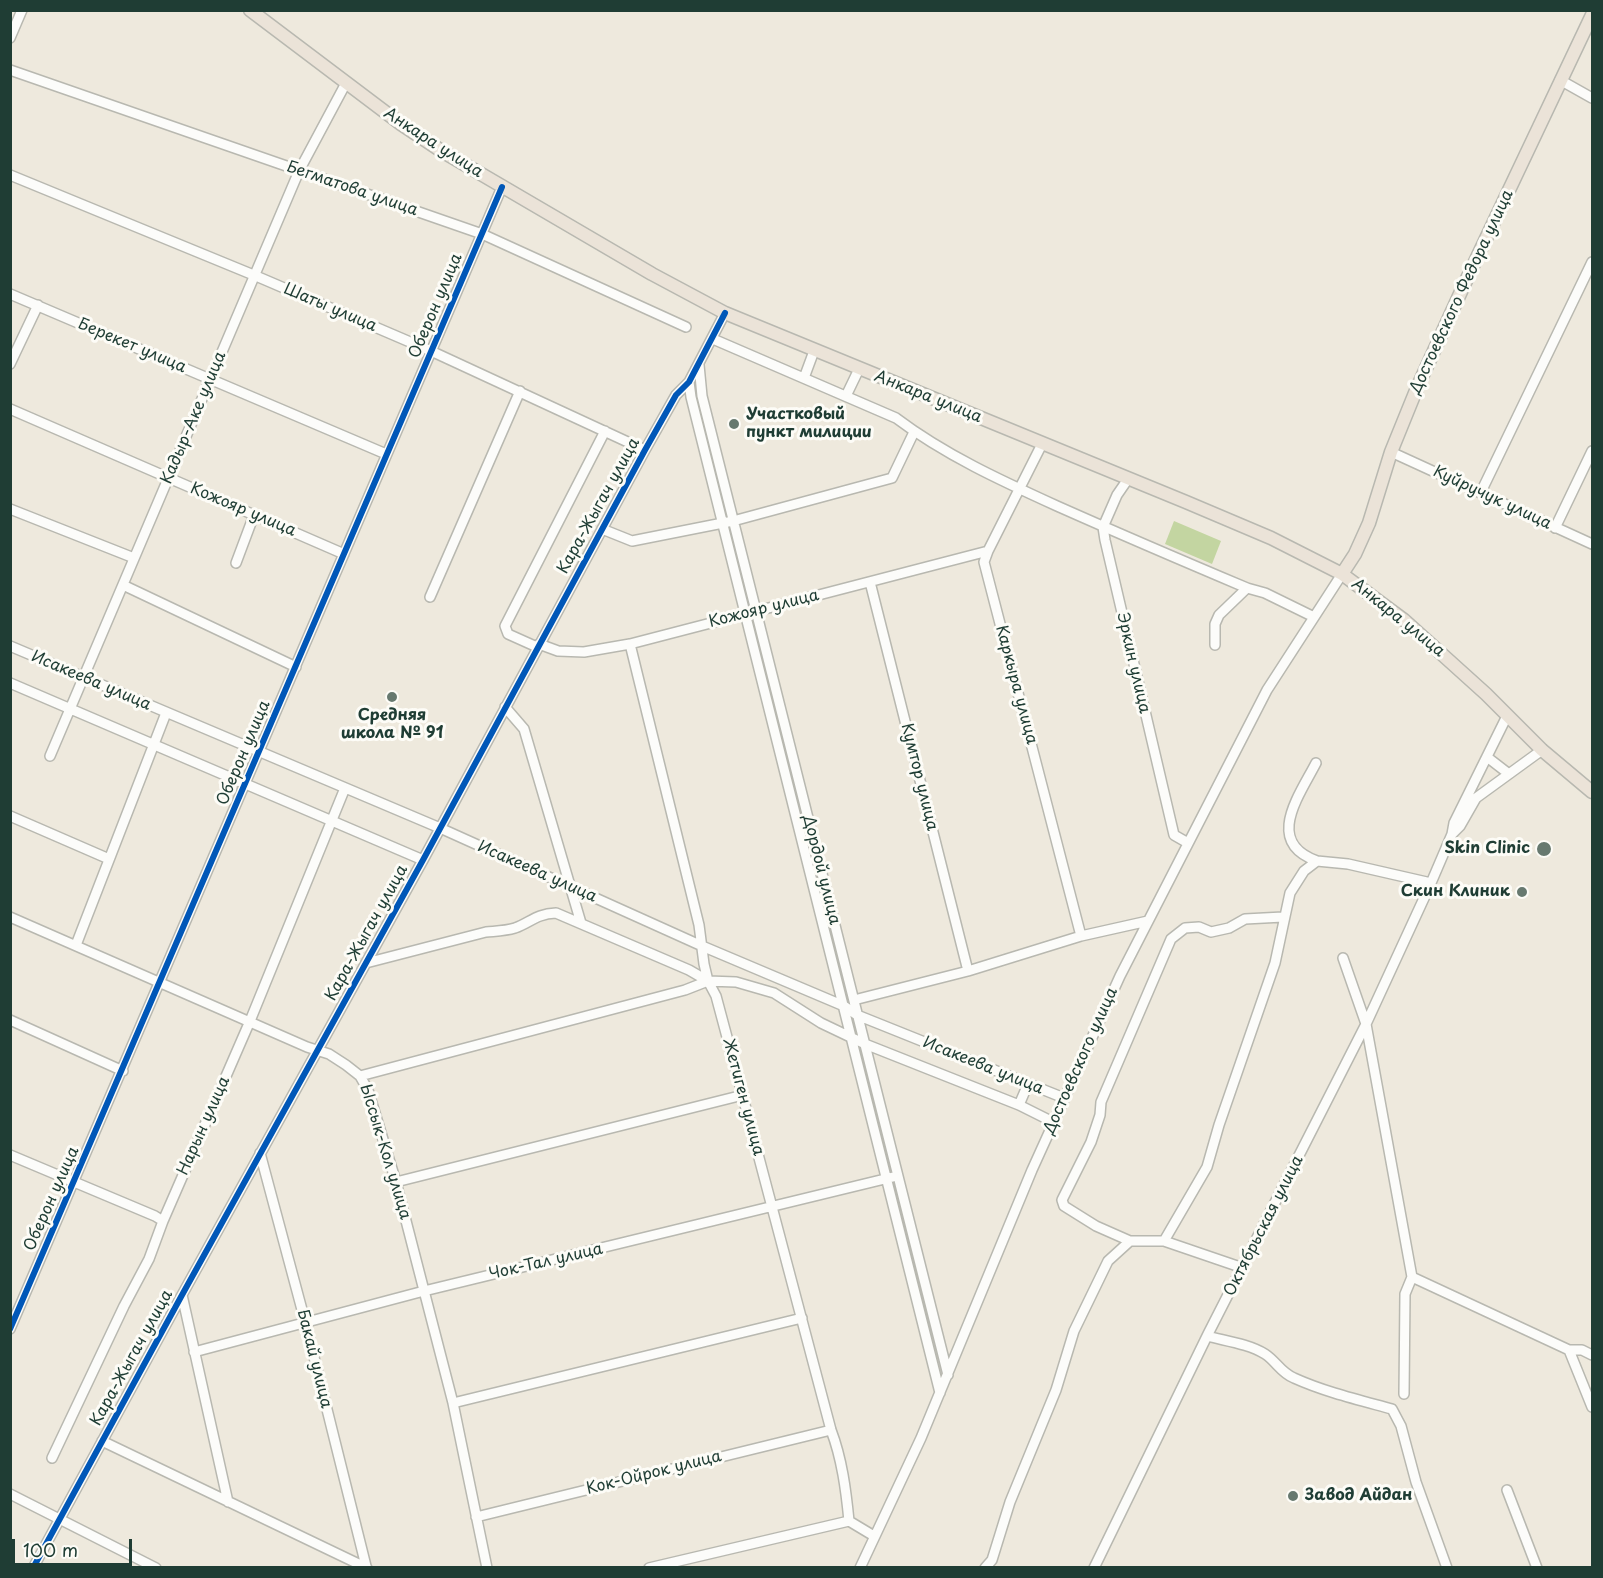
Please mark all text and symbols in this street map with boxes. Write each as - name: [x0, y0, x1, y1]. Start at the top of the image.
- street label: Анкара улица: [380, 104, 486, 182]
- street label: Бегматова улица: [284, 158, 420, 220]
- street label: Достоевского Федора улица: [1406, 187, 1518, 397]
- street label: Оберон улица: [405, 251, 467, 361]
- street label: Шаты улица: [280, 280, 380, 336]
- street label: Берекет улица: [75, 315, 189, 377]
- street label: Кадыр-Аке улица: [157, 349, 231, 487]
- street label: Анкара улица: [871, 367, 985, 427]
- place label: Участковый пункт милиции: [746, 405, 872, 443]
- marker: Участковый пункт милиции: [727, 417, 741, 431]
- street label: Кара-Жыгач улица: [554, 435, 644, 577]
- street label: Куйручук улица: [1430, 462, 1554, 534]
- street label: Кожояр улица: [187, 479, 299, 541]
- street label: Анкара улица: [1348, 575, 1448, 661]
- street label: Кожояр улица: [707, 586, 821, 632]
- street label: Эркин улица: [1112, 611, 1154, 715]
- street label: Каркыра улица: [991, 623, 1041, 747]
- street label: Исакеева улица: [28, 647, 154, 715]
- marker: Средняя школа № 91: [385, 690, 399, 704]
- street label: Оберон улица: [213, 698, 275, 808]
- place label: Средняя школа № 91: [341, 706, 443, 744]
- street label: Кумтор улица: [896, 721, 942, 833]
- street label: Дордой улица: [798, 813, 844, 927]
- street label: Исакеева улица: [474, 837, 600, 907]
- place label: Skin Clinic: [1444, 839, 1530, 859]
- marker: Skin Clinic: [1535, 840, 1553, 858]
- street label: Кара-Жыгач улица: [322, 862, 412, 1004]
- place label: Скин Клиник: [1401, 882, 1510, 902]
- marker: Скин Клиник: [1515, 885, 1529, 899]
- street label: Достоевского улица: [1040, 985, 1122, 1137]
- street label: Исакеева улица: [920, 1033, 1046, 1099]
- street label: Жетиген улица: [718, 1036, 768, 1158]
- street label: Нарын улица: [174, 1074, 234, 1178]
- street label: Ыссык-Кол улица: [355, 1082, 415, 1222]
- street label: Оберон улица: [20, 1144, 84, 1254]
- street label: Октябрьская улица: [1220, 1152, 1308, 1300]
- street label: Чок-Тал улица: [487, 1240, 605, 1284]
- street label: Кара-Жыгач улица: [87, 1287, 177, 1429]
- street label: Бакай улица: [292, 1308, 336, 1410]
- street label: Кок-Ойрок улица: [584, 1447, 724, 1499]
- place label: Завод Айдан: [1305, 1486, 1412, 1506]
- marker: Завод Айдан: [1286, 1489, 1300, 1503]
- scale bar: [15, 1527, 135, 1565]
- text: 100 m: [23, 1536, 78, 1563]

